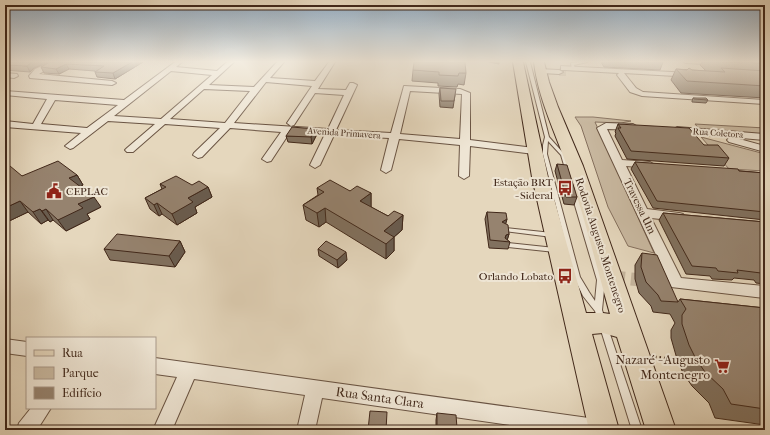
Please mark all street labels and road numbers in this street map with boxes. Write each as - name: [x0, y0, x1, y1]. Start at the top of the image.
- street label: Avenida Primavera: [306, 125, 382, 141]
- street label: Rua Coletora: [692, 126, 744, 140]
- street label: Rodovia Augusto Montenegro: [572, 176, 629, 315]
- street label: Travessa Um: [621, 176, 659, 237]
- street label: Rua Santa Clara: [335, 384, 426, 411]

